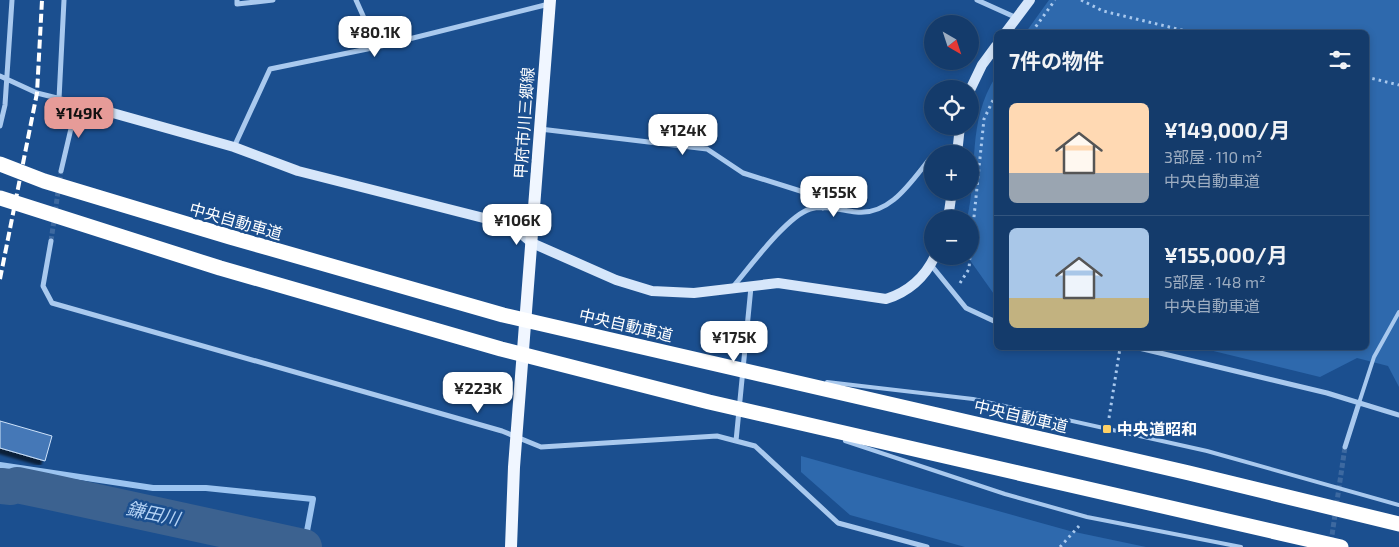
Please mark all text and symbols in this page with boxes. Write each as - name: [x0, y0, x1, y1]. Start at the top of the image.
- pin: ¥80.1K: [334, 15, 416, 58]
- north arrow: [924, 15, 979, 70]
- map controls: [924, 15, 979, 265]
- text: ¥80.1K: [350, 22, 400, 41]
- icon: filters: [1326, 46, 1354, 74]
- text: 7件の物件: [1009, 48, 1104, 73]
- street label: 甲府市川三郷線: [510, 66, 537, 179]
- button: locate: [924, 80, 979, 135]
- pin: ¥149K: [44, 96, 114, 139]
- text: ¥149K: [55, 103, 103, 122]
- pin: ¥124K: [648, 114, 718, 156]
- text: ¥149,000/月: [1164, 117, 1290, 142]
- text: ¥124K: [659, 120, 707, 139]
- icon: home: [1049, 123, 1109, 183]
- button: +: [924, 145, 979, 200]
- text: 3部屋 · 110 m²: [1164, 147, 1262, 166]
- text: 中央自動車道: [1164, 171, 1260, 190]
- pin: ¥155K: [799, 176, 869, 218]
- text: ¥155K: [811, 182, 857, 201]
- street label: 中央自動車道: [187, 198, 285, 243]
- pin: ¥106K: [482, 204, 552, 246]
- text: ¥106K: [493, 210, 541, 229]
- button: −: [924, 210, 979, 265]
- text: ¥155,000/月: [1164, 242, 1288, 267]
- icon: home: [1049, 248, 1109, 308]
- text: 5部屋 · 148 m²: [1164, 272, 1266, 291]
- text: 中央自動車道: [1164, 296, 1260, 315]
- street label: 中央自動車道: [577, 304, 675, 345]
- pin: ¥175K: [699, 320, 769, 363]
- text: ¥175K: [712, 327, 756, 346]
- pin: ¥223K: [443, 372, 513, 414]
- text: ¥223K: [454, 378, 502, 397]
- street label: 中央自動車道: [972, 395, 1070, 436]
- place label: 中央道昭和: [1117, 419, 1197, 438]
- marker: 中央道昭和: [1101, 423, 1113, 435]
- water label: 鎌田川: [125, 497, 184, 530]

